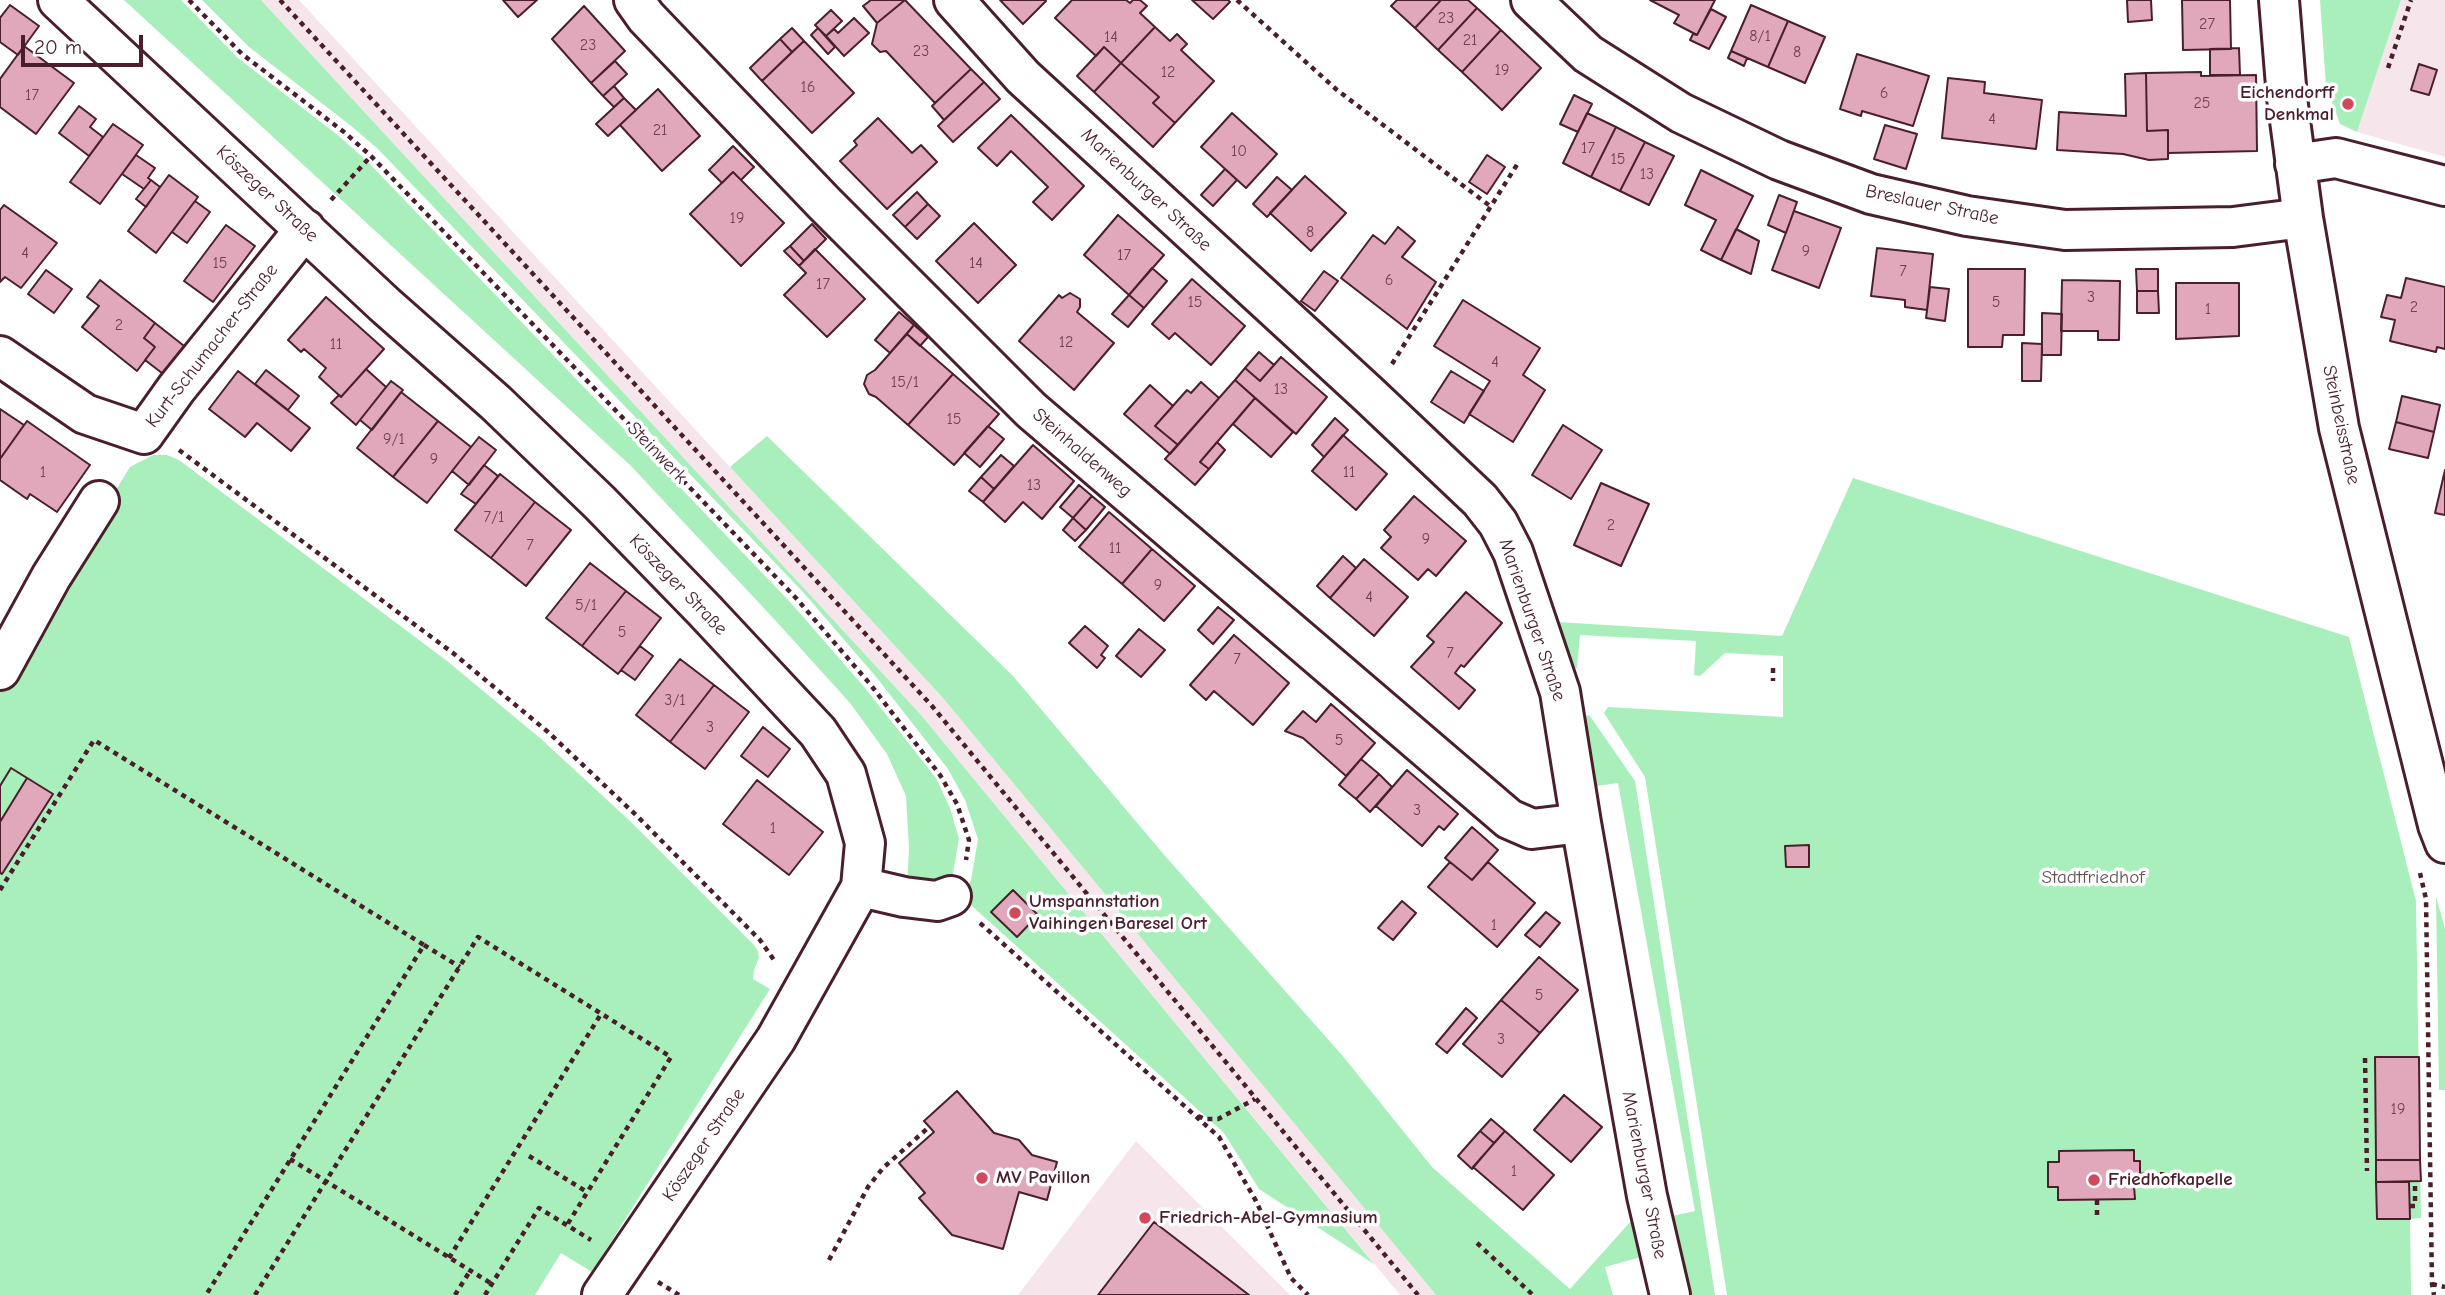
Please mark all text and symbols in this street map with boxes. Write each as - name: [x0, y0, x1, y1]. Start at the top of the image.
- house number: 23: [1438, 8, 1454, 28]
- house number: 27: [2199, 14, 2215, 34]
- scale bar: [24, 21, 147, 65]
- house number: 8/1: [1749, 26, 1771, 46]
- house number: 14: [1104, 27, 1118, 47]
- house number: 21: [1463, 30, 1477, 50]
- text: 20 m: [34, 35, 82, 59]
- house number: 23: [580, 35, 596, 55]
- house number: 23: [913, 41, 929, 61]
- house number: 8: [1793, 42, 1801, 62]
- house number: 19: [1495, 60, 1509, 80]
- house number: 12: [1161, 62, 1175, 82]
- house number: 16: [800, 77, 816, 97]
- place label: Eichendorff Denkmal: [2240, 82, 2334, 126]
- house number: 6: [1880, 83, 1888, 103]
- house number: 17: [25, 85, 39, 105]
- house number: 25: [2193, 93, 2211, 113]
- marker: Eichendorff Denkmal: [2340, 96, 2356, 112]
- house number: 4: [1988, 109, 1996, 129]
- house number: 21: [653, 120, 667, 140]
- street label: Marienburger Straße: [1076, 124, 1216, 256]
- house number: 17: [1581, 138, 1595, 158]
- street label: Köszeger Straße: [211, 141, 323, 247]
- house number: 10: [1231, 141, 1247, 161]
- house number: 15: [1610, 149, 1626, 169]
- house number: 13: [1640, 164, 1654, 184]
- street label: Breslauer Straße: [1863, 180, 2001, 230]
- house number: 19: [730, 208, 744, 228]
- house number: 8: [1306, 222, 1314, 242]
- house number: 9: [1802, 241, 1810, 261]
- house number: 4: [21, 243, 29, 263]
- house number: 17: [1117, 245, 1131, 265]
- house number: 15: [212, 253, 228, 273]
- house number: 14: [969, 253, 983, 273]
- street label: Kurt-Schumacher-Straße: [141, 260, 283, 432]
- house number: 7: [1899, 261, 1907, 281]
- house number: 6: [1385, 270, 1393, 290]
- house number: 17: [816, 274, 830, 294]
- house number: 3: [2087, 287, 2095, 307]
- house number: 15: [1187, 292, 1203, 312]
- house number: 5: [1992, 292, 2000, 312]
- house number: 2: [2410, 297, 2418, 317]
- house number: 1: [2205, 299, 2211, 319]
- house number: 2: [115, 315, 123, 335]
- house number: 12: [1059, 332, 1073, 352]
- house number: 11: [330, 334, 342, 354]
- house number: 4: [1491, 352, 1499, 372]
- street label: Steinbeisstraße: [2317, 363, 2365, 487]
- house number: 15/1: [891, 372, 919, 392]
- house number: 13: [1274, 379, 1288, 399]
- street label: Steinhaldenweg: [1028, 404, 1136, 502]
- house number: 15: [946, 409, 962, 429]
- street label: Steinwerk: [622, 417, 692, 489]
- house number: 9/1: [383, 429, 405, 449]
- house number: 9: [430, 449, 438, 469]
- house number: 1: [40, 462, 46, 482]
- house number: 11: [1343, 462, 1355, 482]
- house number: 13: [1027, 475, 1041, 495]
- house number: 7/1: [484, 507, 504, 527]
- house number: 2: [1607, 515, 1615, 535]
- house number: 9: [1422, 529, 1430, 549]
- street label: Köszeger Straße: [624, 530, 732, 640]
- house number: 7: [526, 535, 534, 555]
- street label: Marienburger Straße: [1493, 536, 1571, 704]
- house number: 11: [1109, 538, 1121, 558]
- house number: 9: [1154, 575, 1162, 595]
- house number: 4: [1365, 587, 1373, 607]
- house number: 5/1: [575, 595, 597, 615]
- house number: 5: [618, 622, 626, 642]
- house number: 7: [1446, 643, 1454, 663]
- house number: 7: [1233, 649, 1241, 669]
- house number: 3/1: [664, 690, 686, 710]
- house number: 3: [706, 717, 714, 737]
- house number: 5: [1335, 730, 1343, 750]
- house number: 3: [1413, 800, 1421, 820]
- house number: 1: [770, 818, 776, 838]
- park label: Stadtfriedhof: [2042, 867, 2144, 889]
- place label: Umspannstation Vaihingen Baresel Ort: [1029, 891, 1207, 935]
- marker: Umspannstation Vaihingen Baresel Ort: [1007, 905, 1023, 921]
- house number: 1: [1491, 915, 1497, 935]
- house number: 5: [1535, 985, 1543, 1005]
- house number: 3: [1497, 1029, 1505, 1049]
- street label: Köszeger Straße: [658, 1084, 750, 1206]
- street label: Marienburger Straße: [1617, 1089, 1671, 1261]
- house number: 19: [2391, 1099, 2405, 1119]
- house number: 1: [1511, 1161, 1517, 1181]
- place label: MV Pavillon: [996, 1167, 1090, 1189]
- place label: Friedhofkapelle: [2108, 1169, 2233, 1191]
- marker: MV Pavillon: [974, 1170, 990, 1186]
- marker: Friedhofkapelle: [2086, 1172, 2102, 1188]
- place label: Friedrich-Abel-Gymnasium: [1159, 1207, 1378, 1229]
- marker: Friedrich-Abel-Gymnasium: [1137, 1210, 1153, 1226]

